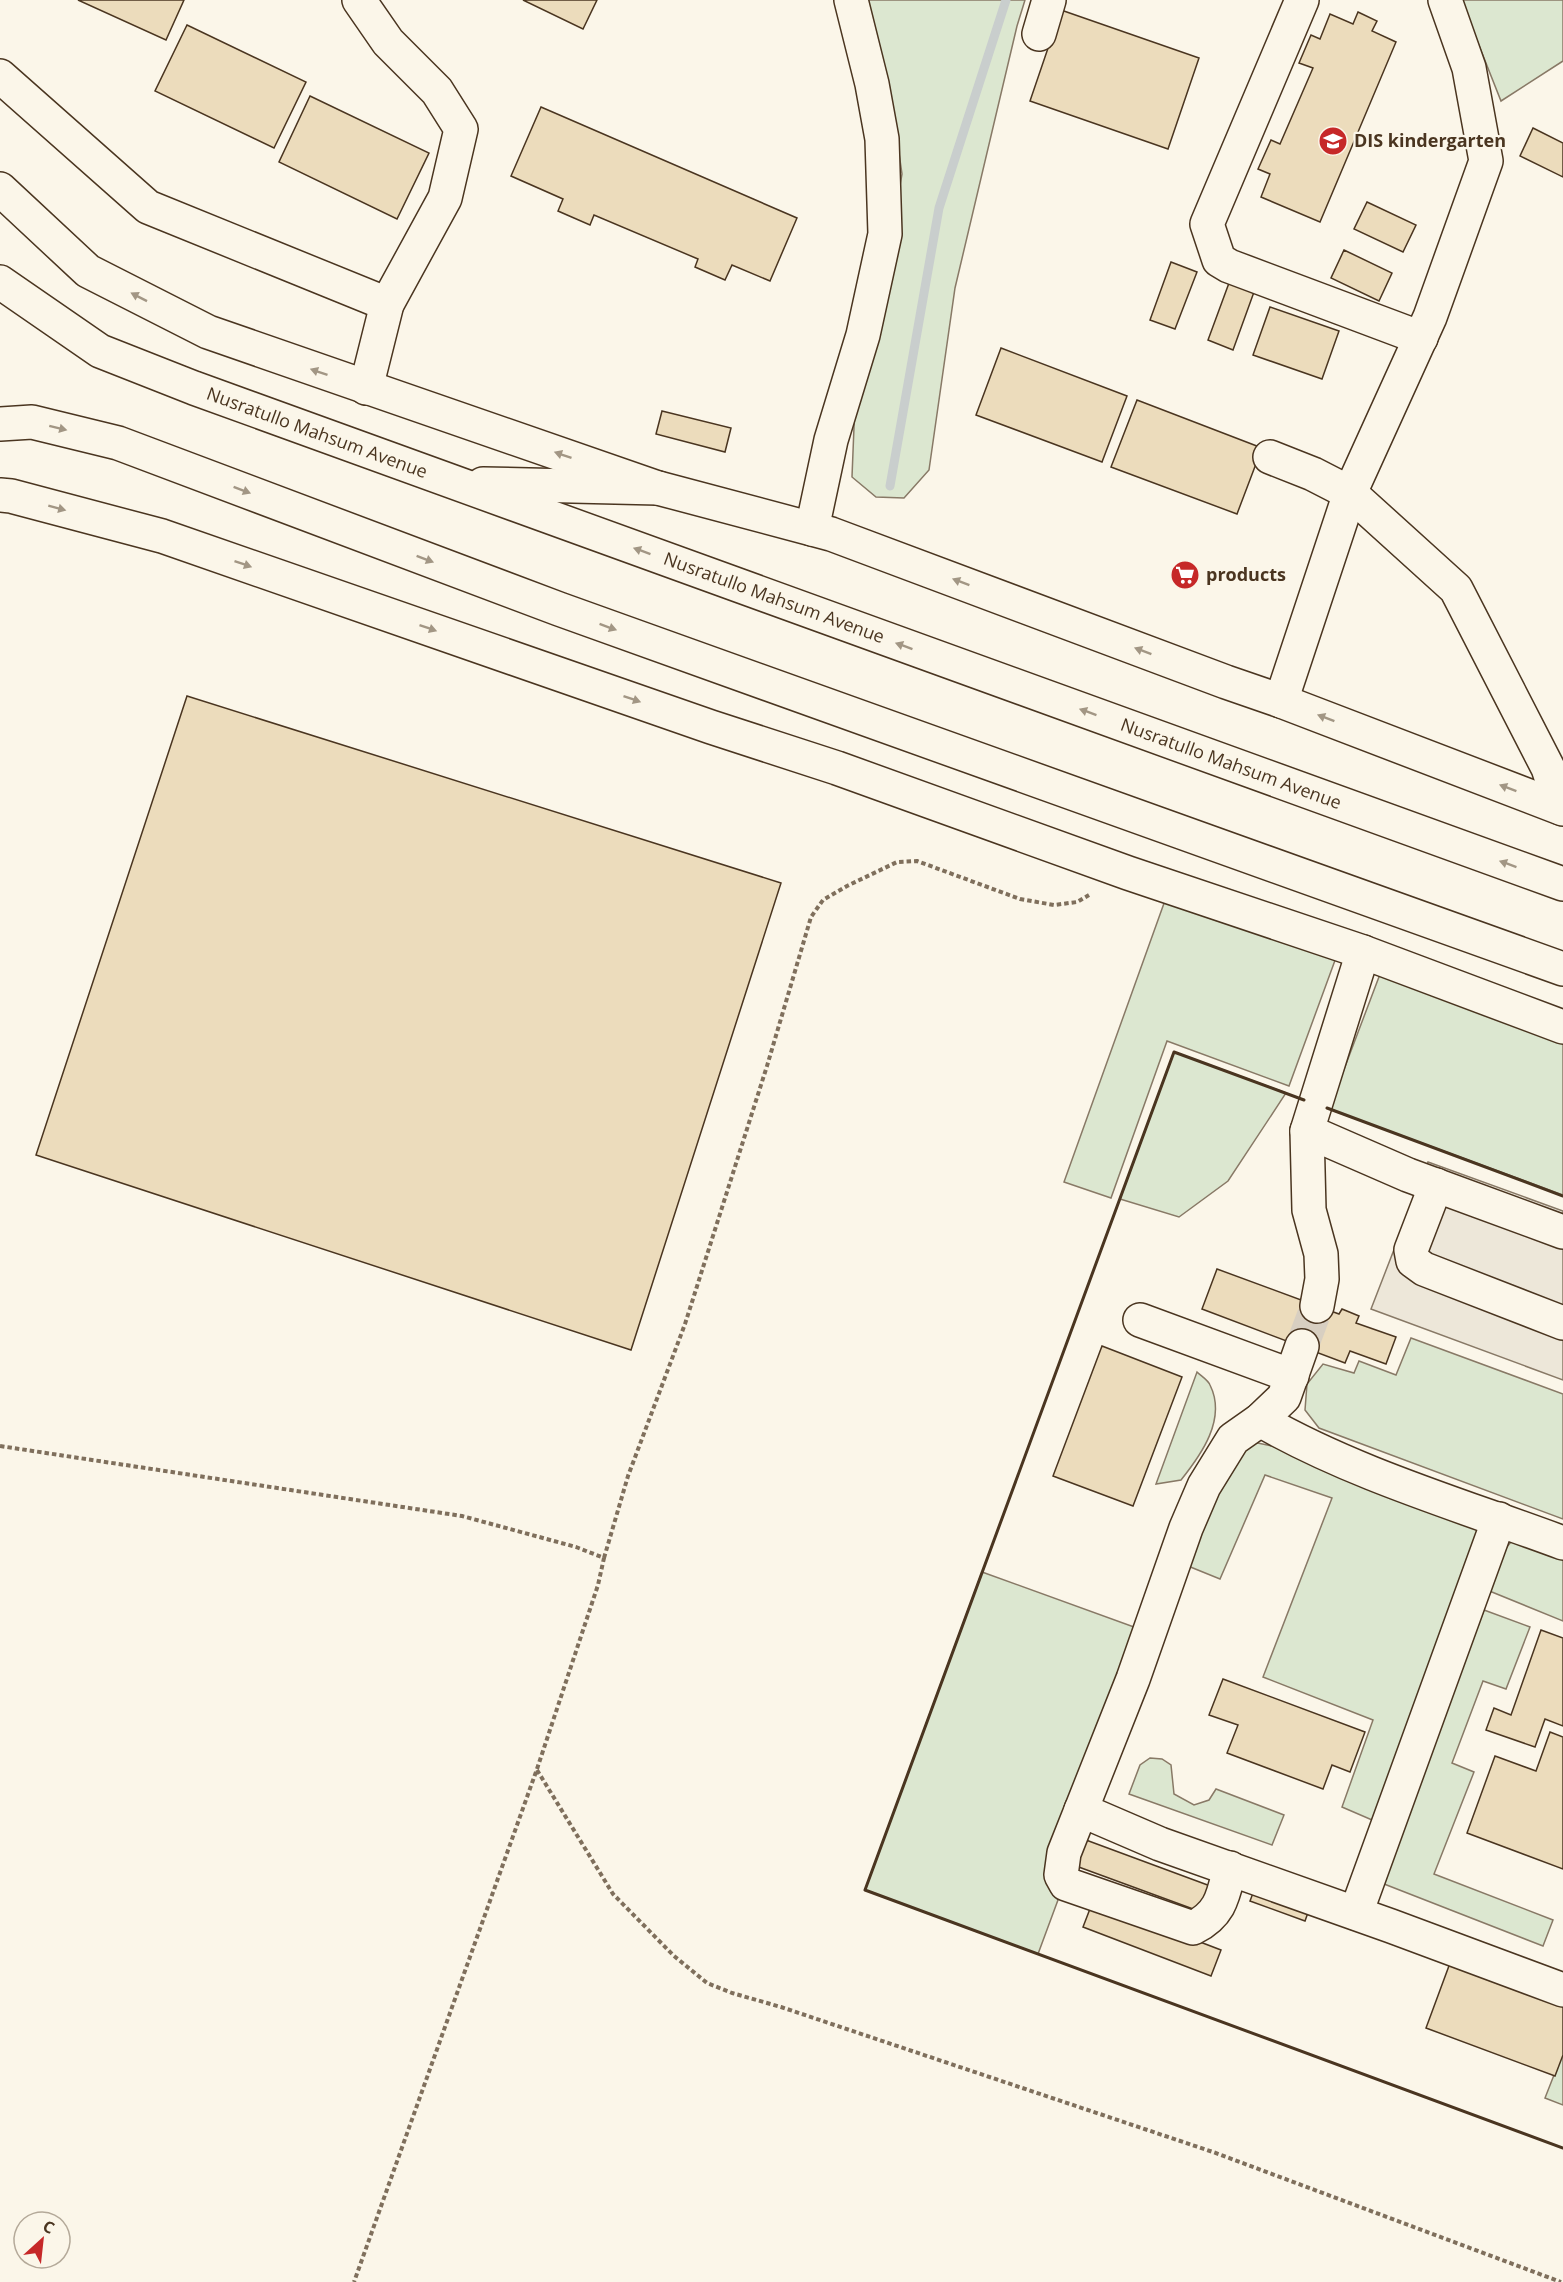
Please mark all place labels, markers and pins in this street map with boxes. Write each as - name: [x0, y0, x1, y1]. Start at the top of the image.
- school or university icon: DIS kindergarten: [1317, 125, 1349, 157]
- place label: DIS kindergarten: [1354, 128, 1506, 152]
- supermarket icon: products: [1169, 559, 1201, 591]
- place label: products: [1206, 562, 1286, 586]

